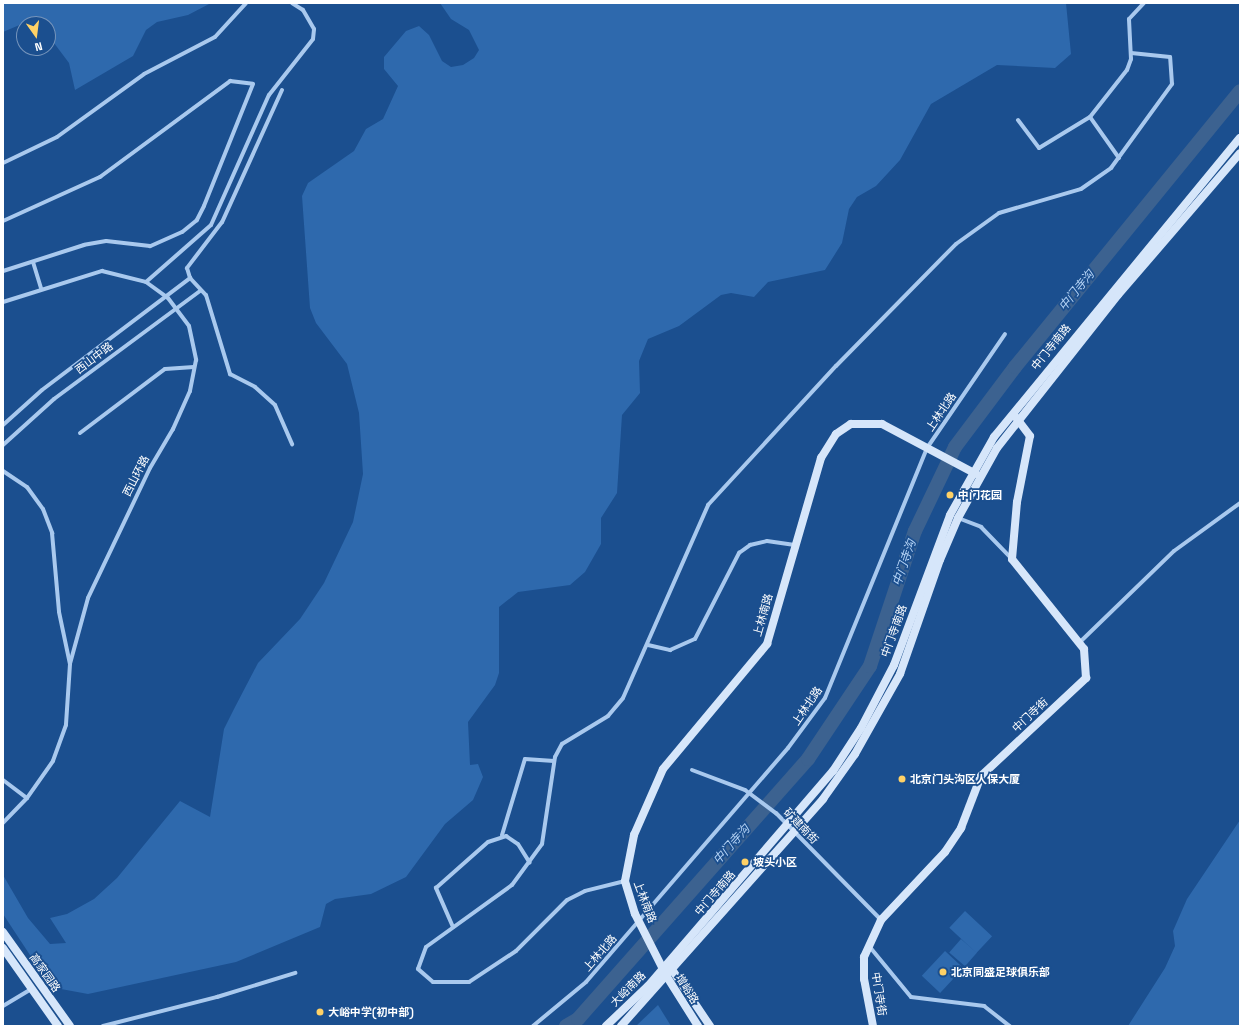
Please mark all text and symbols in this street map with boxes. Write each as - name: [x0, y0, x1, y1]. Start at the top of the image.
- north arrow: [16, 16, 56, 56]
- text: N: [33, 39, 44, 54]
- water label: 中门寺沟: [1056, 268, 1098, 314]
- street label: 中门寺南路: [1029, 321, 1073, 373]
- street label: 西山中路: [72, 339, 116, 377]
- street label: 上林北路: [923, 390, 959, 434]
- street label: 西山环路: [120, 453, 152, 499]
- place label: 中门花园: [958, 488, 1002, 502]
- marker: 中门花园: [945, 490, 955, 500]
- water label: 中门寺沟: [890, 538, 920, 588]
- street label: 上林南路: [751, 592, 775, 638]
- street label: 中门寺南路: [878, 603, 910, 659]
- street label: 上林北路: [789, 684, 825, 728]
- street label: 中门寺街: [1009, 695, 1051, 735]
- place label: 北京门头沟区人保大厦: [910, 772, 1020, 786]
- marker: 北京门头沟区人保大厦: [897, 774, 907, 784]
- street label: 矿建南街: [781, 806, 821, 846]
- water label: 中门寺沟: [711, 822, 753, 868]
- place label: 坡头小区: [753, 855, 797, 869]
- marker: 坡头小区: [740, 857, 750, 867]
- street label: 中门寺南路: [692, 868, 738, 918]
- street label: 上林南路: [631, 879, 659, 925]
- street label: 上林北路: [581, 932, 619, 974]
- street label: 高家园路: [27, 951, 63, 995]
- place label: 北京同盛足球俱乐部: [951, 965, 1050, 979]
- marker: 北京同盛足球俱乐部: [938, 967, 948, 977]
- street label: 大峪南路: [608, 969, 648, 1009]
- street label: 中门寺街: [869, 971, 889, 1017]
- street label: 增峪路: [673, 972, 701, 1006]
- place label: 大峪中学(初中部): [328, 1005, 414, 1019]
- marker: 大峪中学(初中部): [315, 1007, 325, 1017]

